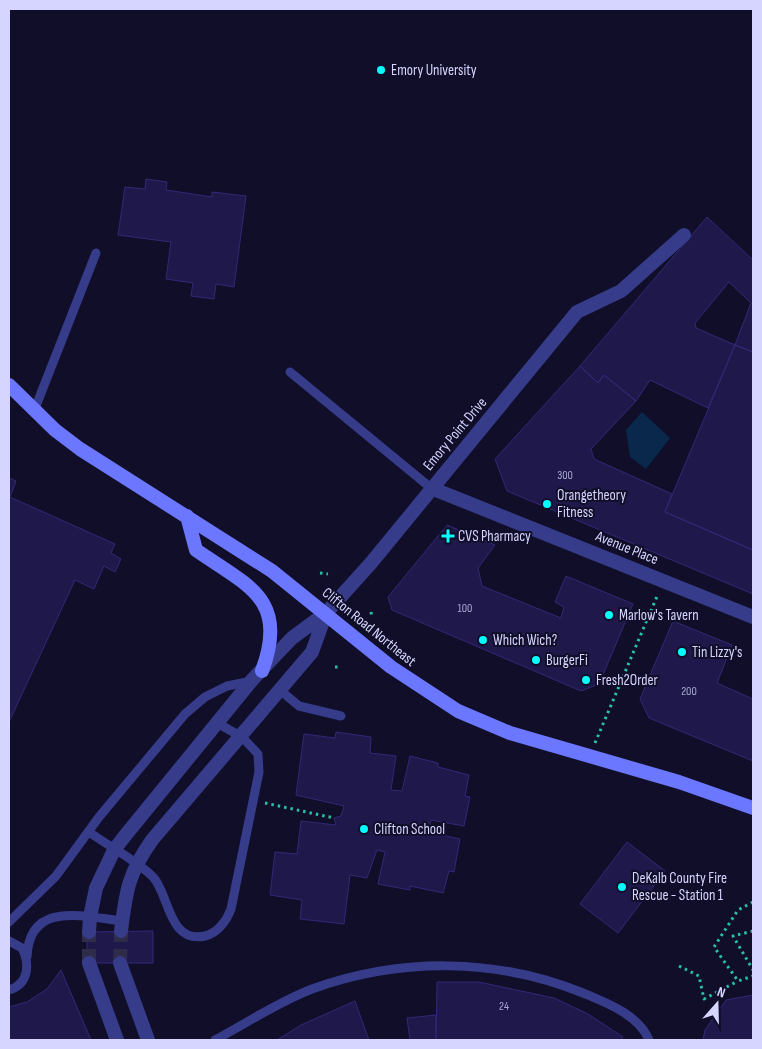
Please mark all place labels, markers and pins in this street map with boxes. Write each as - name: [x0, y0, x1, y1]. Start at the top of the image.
- place label: Emory University: [391, 61, 477, 80]
- marker: Emory University: [375, 64, 387, 76]
- place label: Orangetheory Fitness: [557, 486, 626, 522]
- marker: Orangetheory Fitness: [541, 498, 553, 510]
- place label: CVS Pharmacy: [458, 527, 531, 546]
- marker: CVS Pharmacy: [442, 530, 454, 542]
- place label: Marlow's Tavern: [619, 606, 699, 625]
- marker: Marlow's Tavern: [603, 609, 615, 621]
- place label: Which Wich?: [493, 631, 557, 650]
- marker: Which Wich?: [477, 634, 489, 646]
- place label: Tin Lizzy's: [692, 643, 742, 662]
- marker: Tin Lizzy's: [676, 646, 688, 658]
- place label: BurgerFi: [546, 651, 588, 670]
- marker: BurgerFi: [530, 654, 542, 666]
- place label: Fresh2Order: [596, 671, 659, 690]
- marker: Fresh2Order: [580, 674, 592, 686]
- place label: Clifton School: [374, 820, 445, 839]
- marker: Clifton School: [358, 823, 370, 835]
- place label: DeKalb County Fire Rescue - Station 1: [632, 869, 727, 905]
- marker: DeKalb County Fire Rescue - Station 1: [616, 881, 628, 893]

